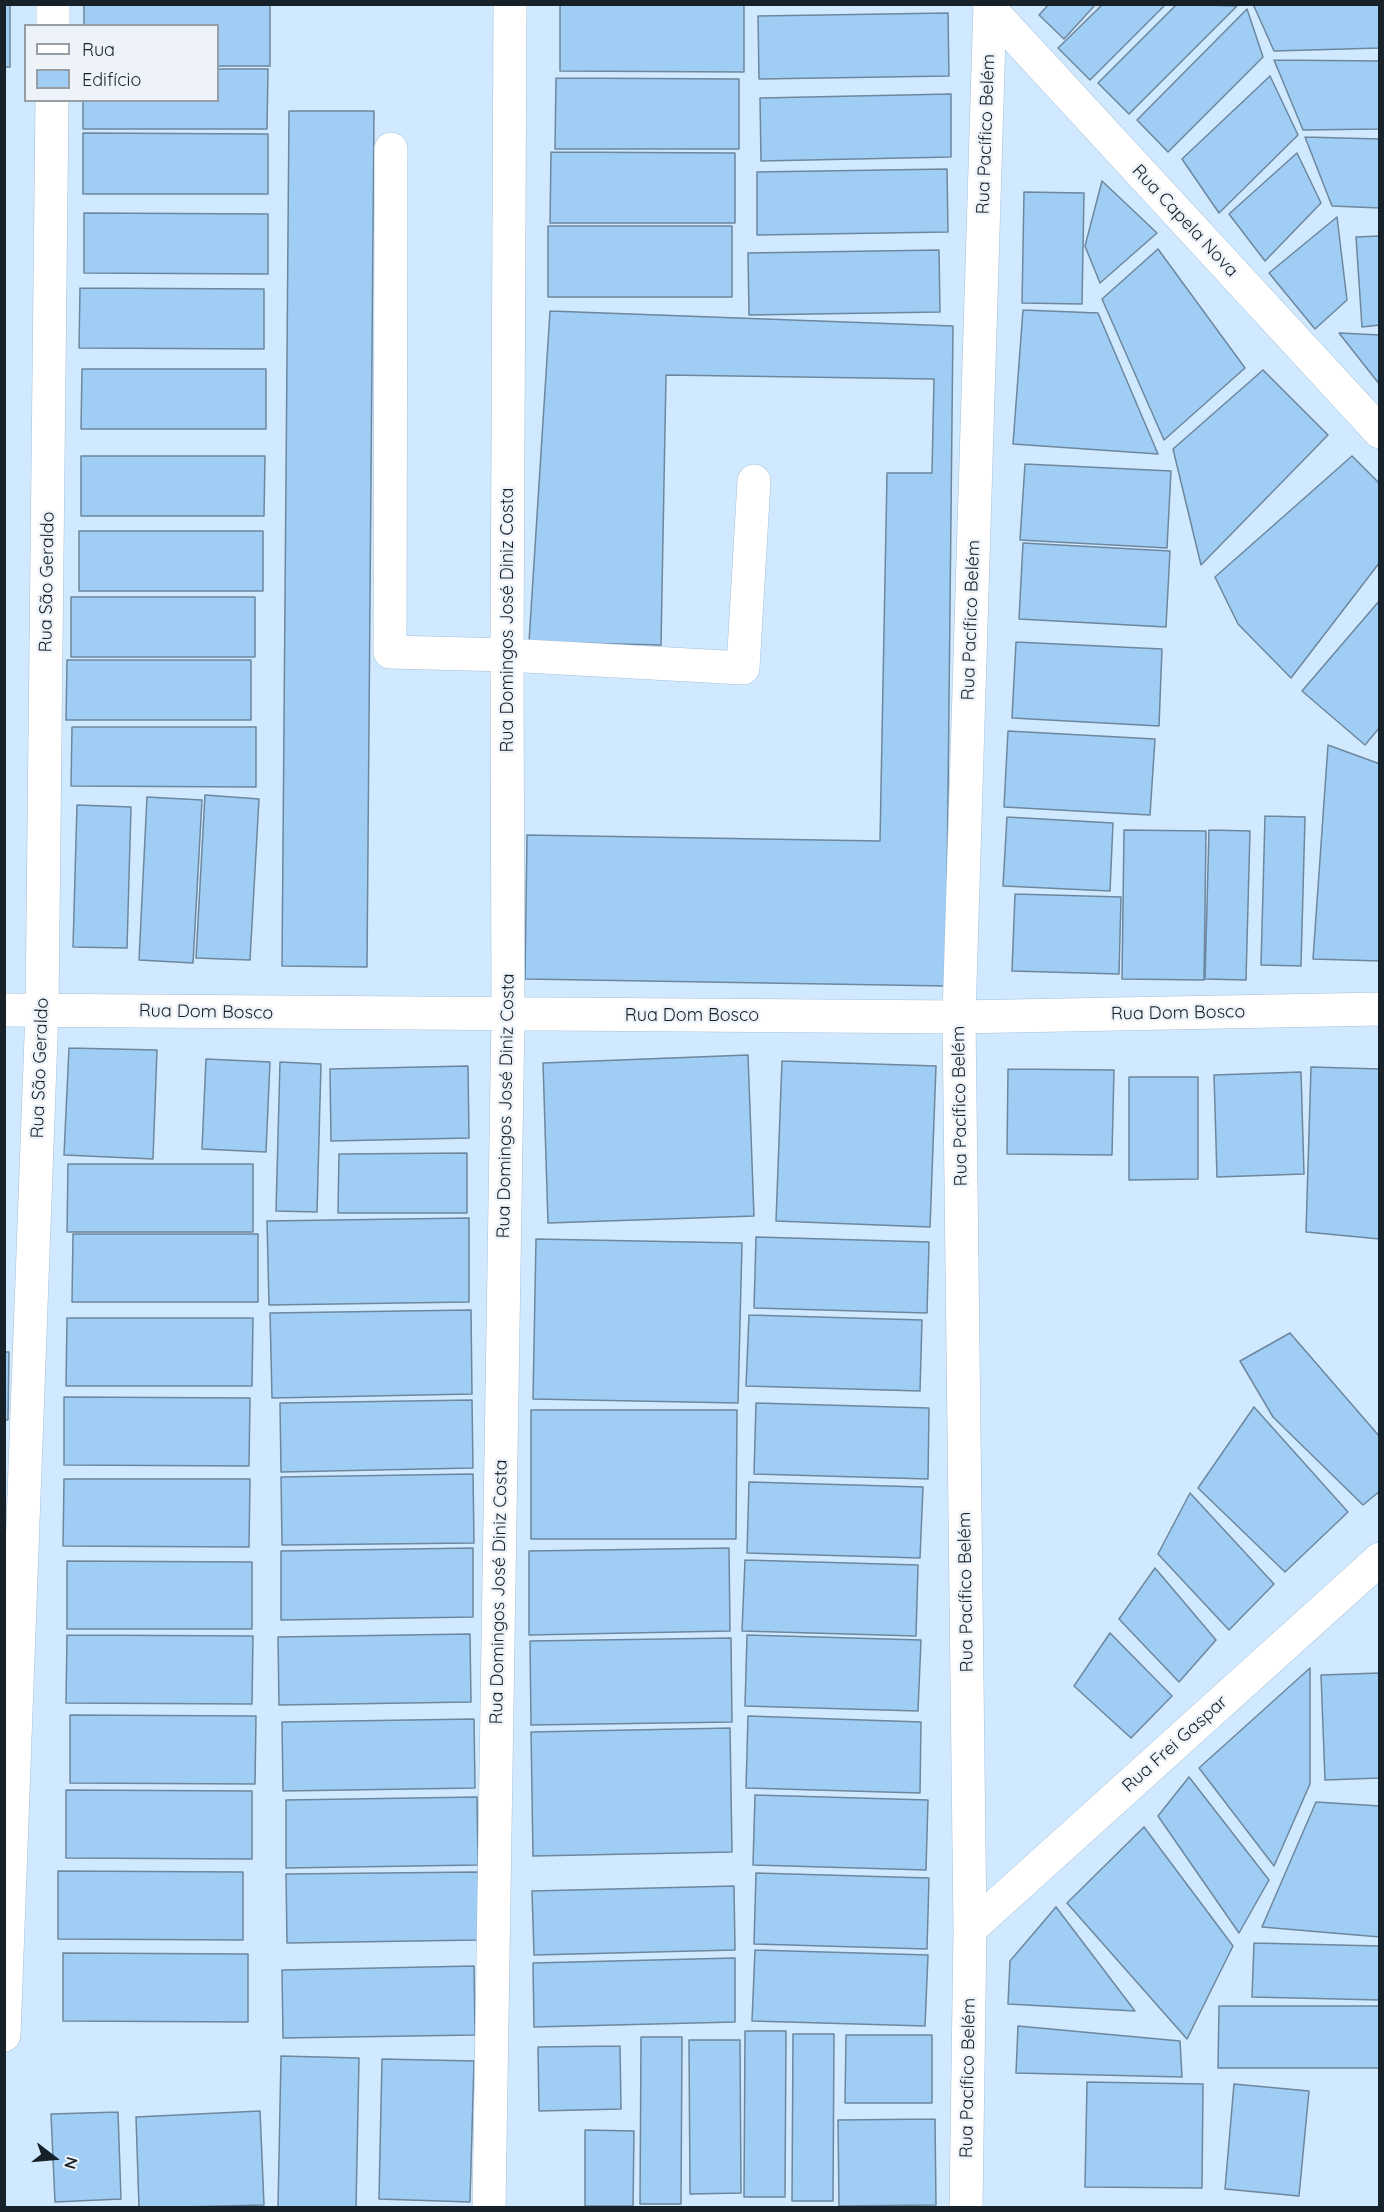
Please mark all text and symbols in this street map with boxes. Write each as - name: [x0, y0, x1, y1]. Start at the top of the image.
- legend: [24, 24, 219, 102]
- text: Rua: [82, 38, 115, 61]
- street label: Rua Pacífico Belém: [972, 53, 1000, 215]
- text: Edifício: [82, 68, 141, 91]
- street label: Rua Capela Nova: [1127, 160, 1243, 282]
- street label: Rua Domingos José Diniz Costa: [497, 487, 519, 753]
- street label: Rua São Geraldo: [35, 511, 59, 653]
- street label: Rua Pacífico Belém: [957, 539, 985, 701]
- street label: Rua Domingos José Diniz Costa: [493, 973, 519, 1239]
- street label: Rua São Geraldo: [27, 997, 53, 1139]
- street label: Rua Dom Bosco: [139, 1000, 273, 1024]
- street label: Rua Dom Bosco: [1111, 1001, 1245, 1025]
- street label: Rua Dom Bosco: [625, 1005, 759, 1027]
- street label: Rua Pacífico Belém: [948, 1026, 972, 1186]
- street label: Rua Domingos José Diniz Costa: [486, 1459, 512, 1725]
- street label: Rua Pacífico Belém: [954, 1512, 978, 1672]
- street label: Rua Frei Gaspar: [1118, 1691, 1232, 1797]
- street label: Rua Pacífico Belém: [956, 1998, 980, 2158]
- north arrow: [24, 2128, 84, 2188]
- text: N: [60, 2155, 83, 2171]

